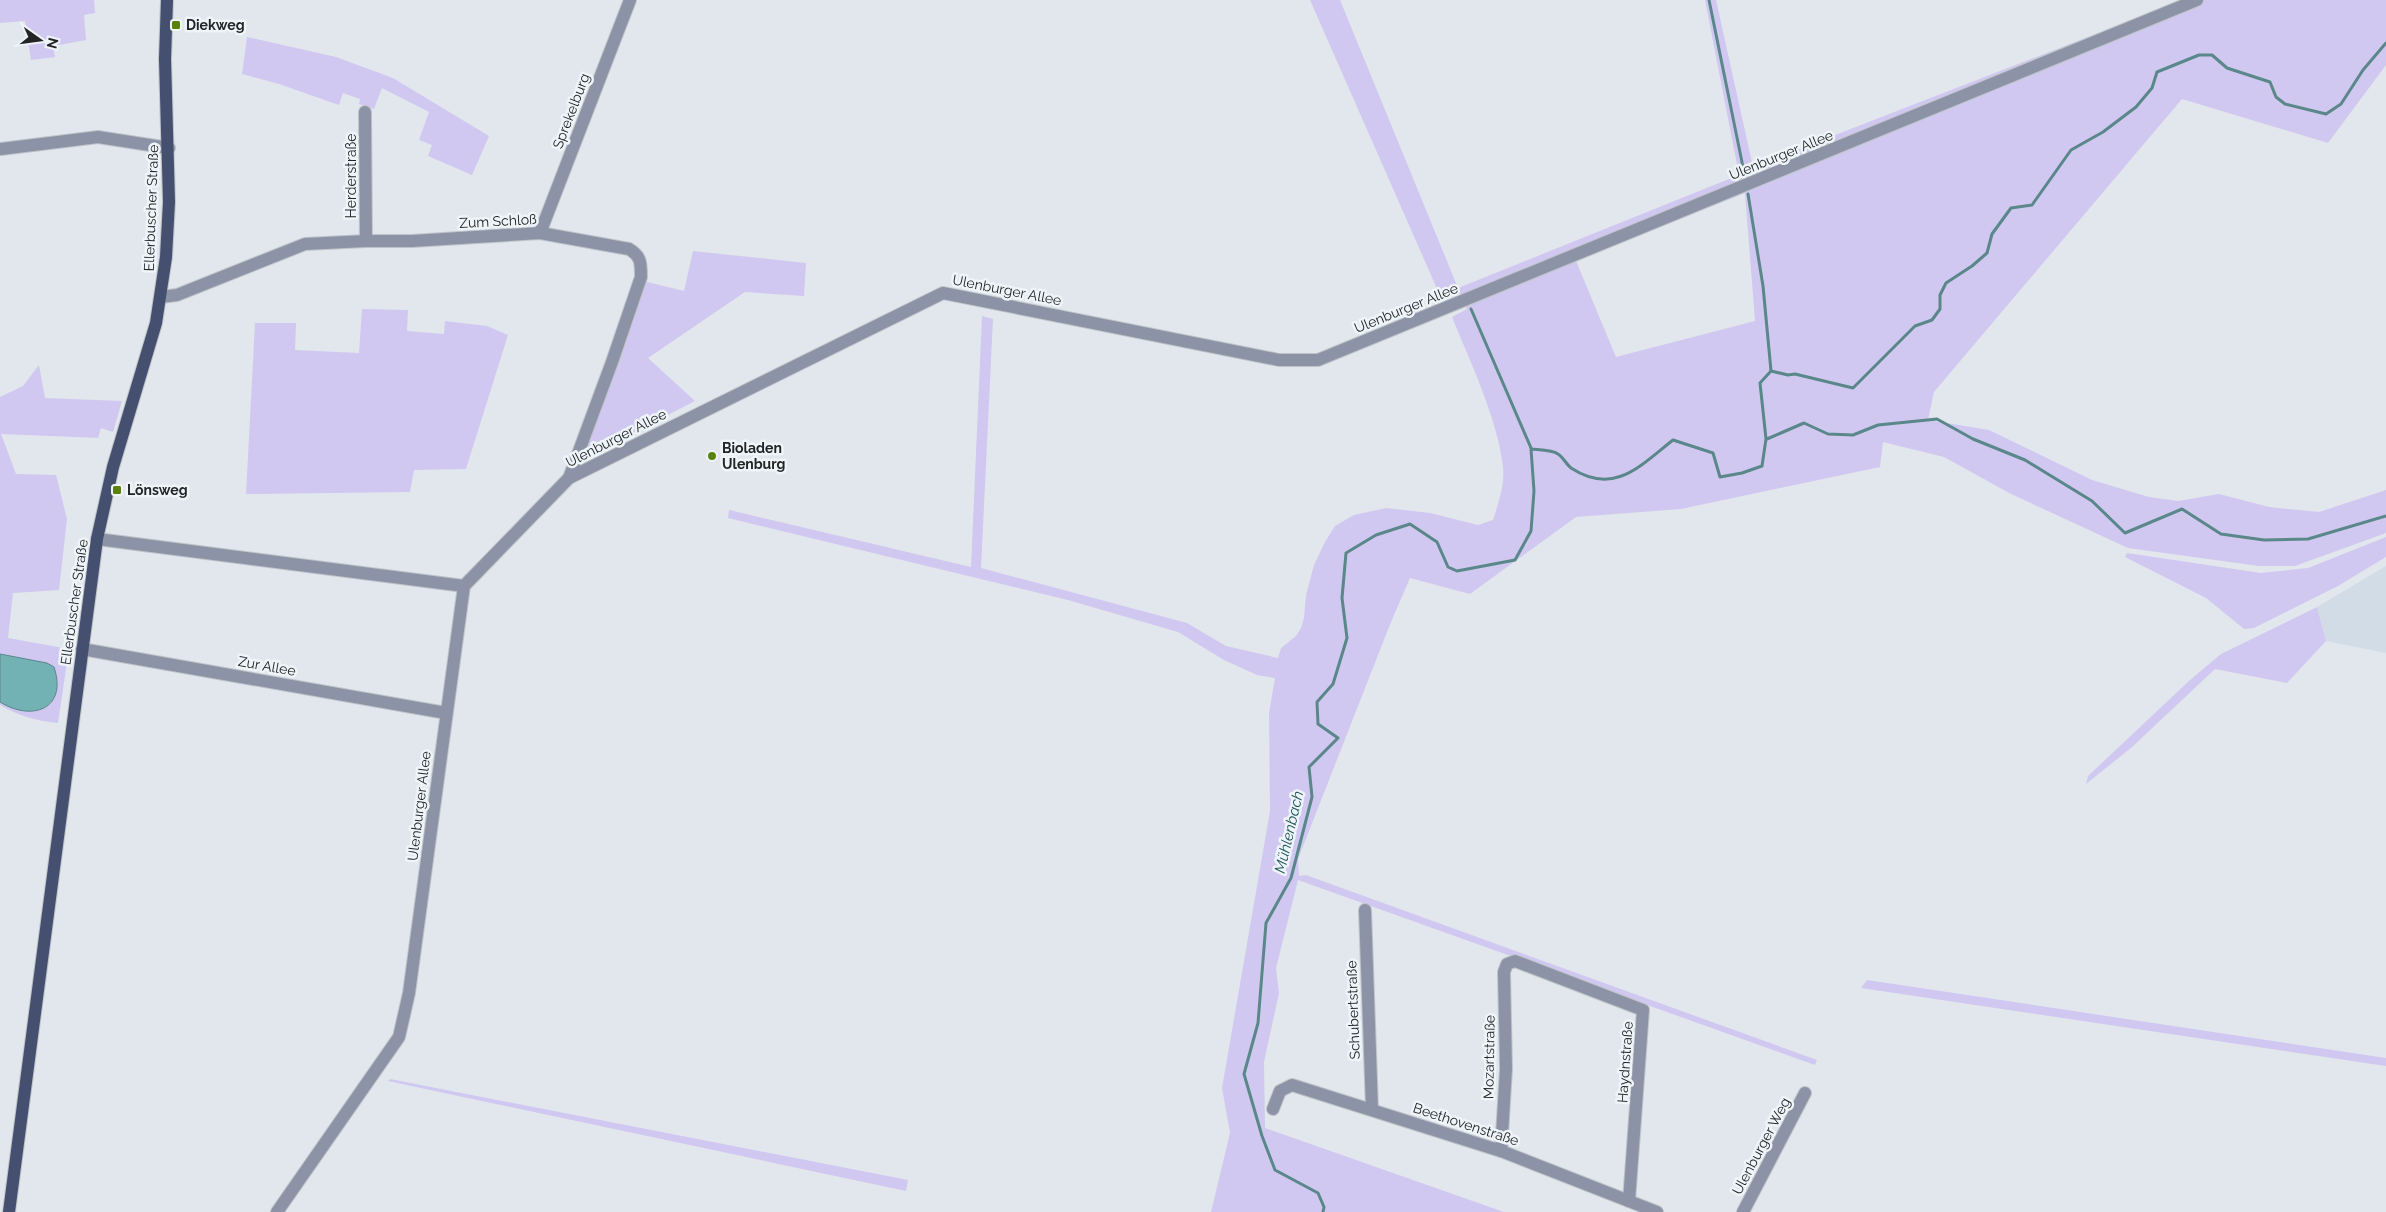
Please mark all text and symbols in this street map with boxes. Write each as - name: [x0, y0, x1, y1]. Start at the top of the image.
- north arrow: [15, 15, 65, 65]
- place label: Diekweg: [186, 17, 245, 33]
- marker: Diekweg: [170, 19, 182, 31]
- text: N: [44, 36, 62, 50]
- street label: Sprekelburg: [549, 71, 593, 151]
- street label: Ulenburger Allee: [1727, 127, 1835, 183]
- street label: Herderstraße: [343, 134, 359, 218]
- street label: Ellerbuscher Straße: [141, 144, 161, 272]
- street label: Zum Schloß: [459, 211, 537, 231]
- street label: Ulenburger Allee: [951, 272, 1063, 308]
- street label: Ulenburger Allee: [1352, 280, 1460, 336]
- street label: Ulenburger Allee: [563, 406, 669, 470]
- place label: Bioladen Ulenburg: [722, 440, 786, 472]
- marker: Bioladen Ulenburg: [706, 450, 718, 462]
- place label: Lönsweg: [127, 482, 188, 498]
- marker: Lönsweg: [111, 484, 123, 496]
- street label: Ellerbuscher Straße: [57, 538, 91, 666]
- street label: Zur Allee: [237, 653, 297, 679]
- street label: Ulenburger Allee: [404, 750, 434, 862]
- water label: Mühlenbach: [1271, 789, 1307, 875]
- street label: Schubertstraße: [1343, 960, 1363, 1060]
- street label: Mozartstraße: [1480, 1015, 1498, 1099]
- street label: Haydnstraße: [1614, 1021, 1636, 1103]
- street label: Ulenburger Weg: [1729, 1095, 1793, 1197]
- street label: Beethovenstraße: [1411, 1099, 1521, 1149]

